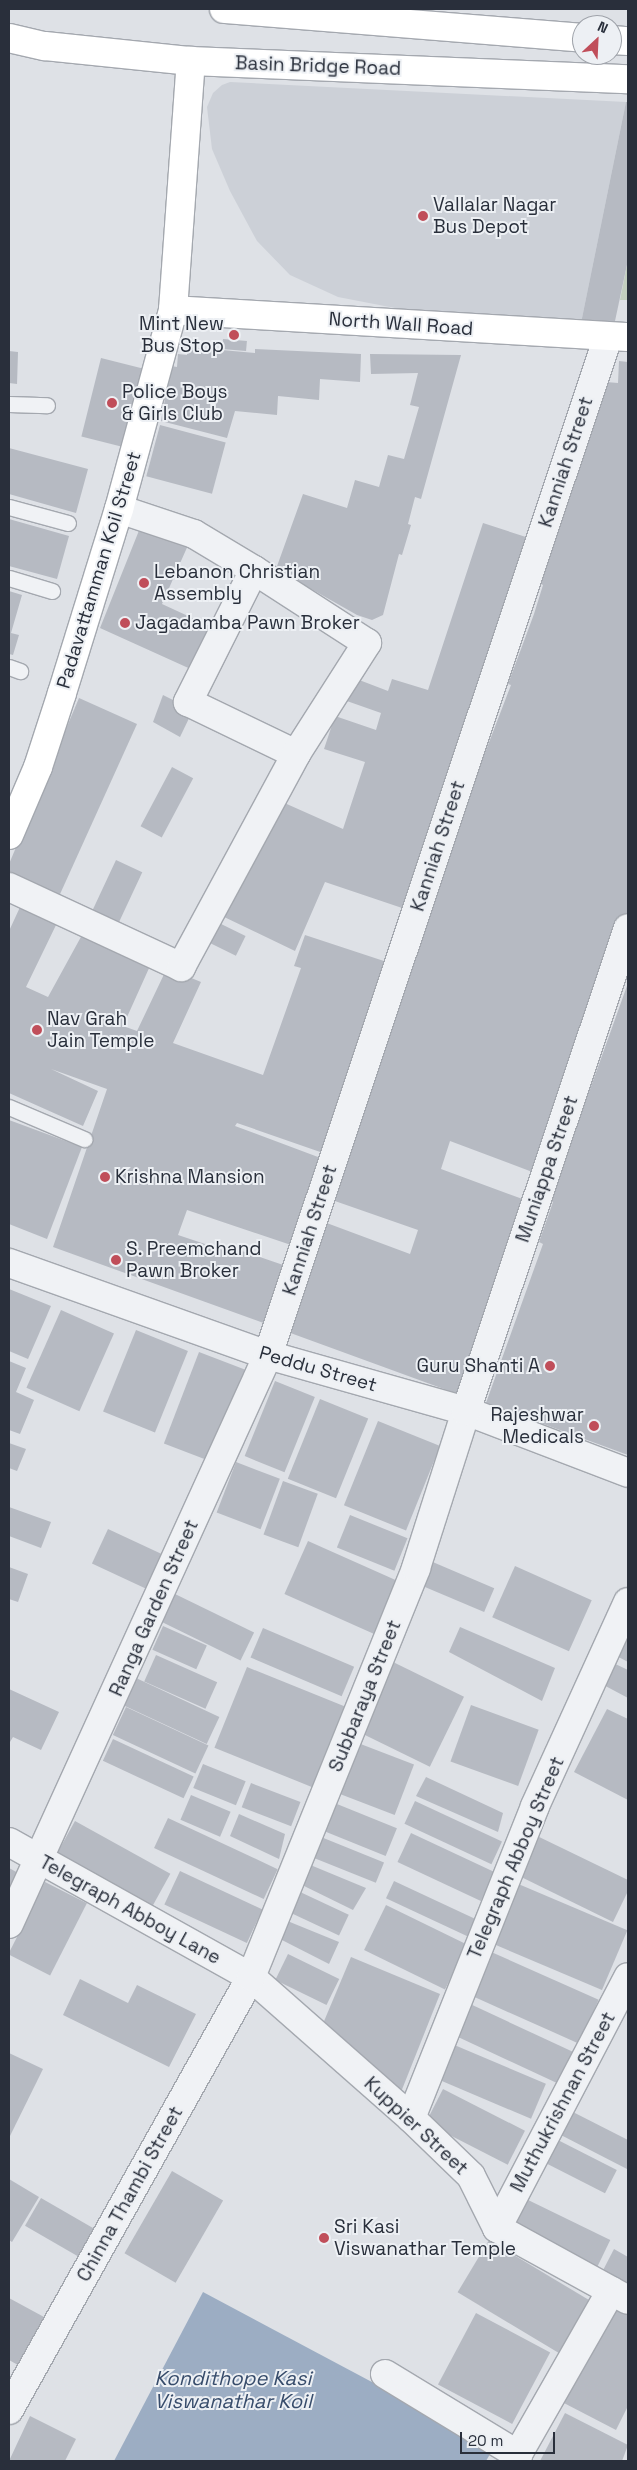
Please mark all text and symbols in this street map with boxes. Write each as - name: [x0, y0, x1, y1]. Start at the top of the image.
- north arrow: [572, 15, 622, 65]
- text: N: [595, 17, 611, 37]
- street label: Basin Bridge Road: [235, 52, 401, 80]
- place label: Vallalar Nagar Bus Depot: [433, 194, 556, 238]
- marker: Vallalar Nagar Bus Depot: [417, 210, 429, 222]
- street label: North Wall Road: [328, 308, 474, 340]
- place label: Mint New Bus Stop: [139, 313, 224, 357]
- marker: Mint New Bus Stop: [228, 329, 240, 341]
- place label: Police Boys & Girls Club: [122, 381, 228, 425]
- street label: Kanniah Street: [534, 394, 598, 530]
- marker: Police Boys & Girls Club: [106, 397, 118, 409]
- street label: Padavattamman Koil Street: [52, 449, 146, 691]
- place label: Lebanon Christian Assembly: [154, 561, 320, 605]
- marker: Lebanon Christian Assembly: [138, 577, 150, 589]
- place label: Jagadamba Pawn Broker: [135, 612, 360, 634]
- marker: Jagadamba Pawn Broker: [119, 617, 131, 629]
- street label: Kanniah Street: [406, 778, 470, 914]
- place label: Nav Grah Jain Temple: [47, 1008, 155, 1052]
- marker: Nav Grah Jain Temple: [31, 1024, 43, 1036]
- street label: Muniappa Street: [511, 1093, 583, 1245]
- street label: Kanniah Street: [278, 1162, 342, 1298]
- place label: Krishna Mansion: [115, 1166, 265, 1188]
- marker: Krishna Mansion: [99, 1171, 111, 1183]
- place label: S. Preemchand Pawn Broker: [126, 1238, 262, 1282]
- marker: S. Preemchand Pawn Broker: [110, 1254, 122, 1266]
- street label: Peddu Street: [257, 1341, 379, 1397]
- place label: Guru Shanti A: [416, 1355, 540, 1377]
- marker: Guru Shanti A: [544, 1360, 556, 1372]
- place label: Rajeshwar Medicals: [490, 1404, 584, 1448]
- marker: Rajeshwar Medicals: [588, 1420, 600, 1432]
- street label: Ranga Garden Street: [105, 1516, 203, 1700]
- street label: Subbaraya Street: [324, 1617, 406, 1775]
- street label: Telegraph Abboy Street: [463, 1753, 569, 1963]
- street label: Telegraph Abboy Lane: [35, 1851, 225, 1969]
- street label: Muthukrishnan Street: [506, 2008, 620, 2196]
- street label: Kuppier Street: [359, 2072, 473, 2180]
- street label: Chinna Thambi Street: [72, 2102, 188, 2286]
- place label: Sri Kasi Viswanathar Temple: [334, 2216, 517, 2260]
- marker: Sri Kasi Viswanathar Temple: [318, 2232, 330, 2244]
- water label: Kondithope Kasi Viswanathar Koil: [154, 2366, 312, 2413]
- scale bar: [462, 2422, 557, 2454]
- text: 20 m: [468, 2431, 503, 2450]

